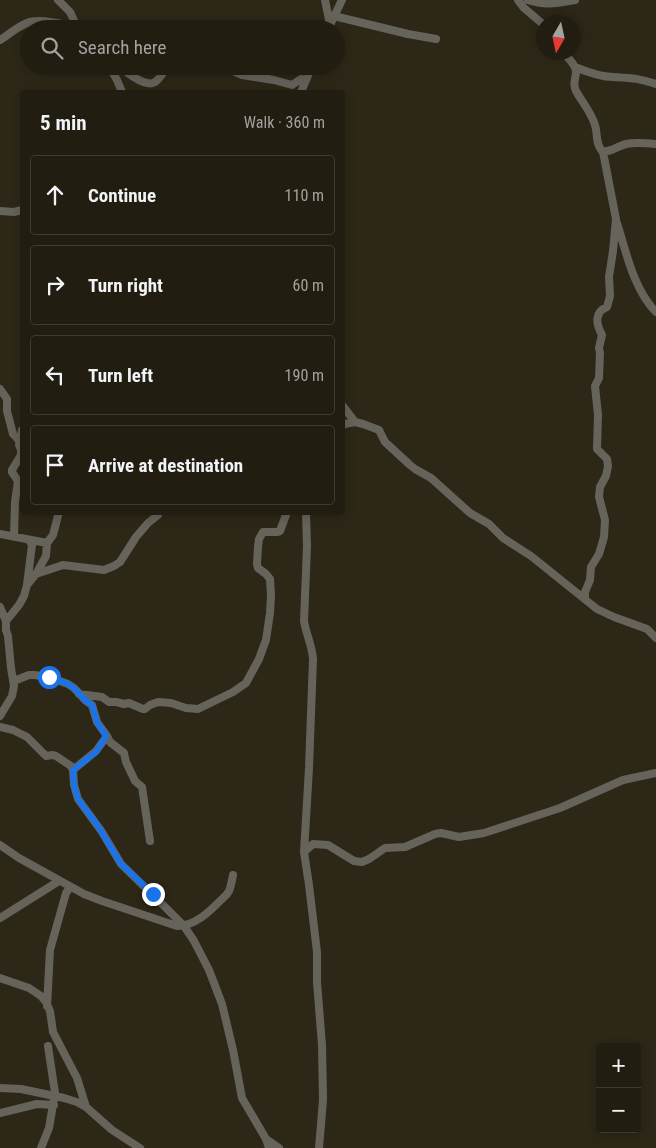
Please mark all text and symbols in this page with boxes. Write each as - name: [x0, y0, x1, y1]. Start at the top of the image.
- north arrow: [536, 15, 581, 60]
- search box: [20, 20, 345, 75]
- icon: search: [38, 34, 66, 62]
- text: Search here: [78, 36, 166, 59]
- text: 5 min: [40, 111, 87, 135]
- text: Walk · 360 m: [244, 113, 325, 132]
- icon: ahead: [41, 181, 69, 209]
- text: Continue: [88, 184, 156, 207]
- text: 110 m: [285, 186, 324, 205]
- icon: right: [41, 271, 69, 299]
- text: Turn right: [88, 274, 163, 297]
- text: 60 m: [292, 276, 324, 295]
- icon: left: [41, 361, 69, 389]
- text: Turn left: [88, 364, 153, 387]
- text: 190 m: [285, 366, 324, 385]
- icon: arrive: [41, 451, 69, 479]
- text: Arrive at destination: [88, 454, 243, 477]
- route start: [38, 666, 61, 689]
- route end: [142, 883, 165, 906]
- map controls: [596, 1043, 641, 1133]
- button: +: [596, 1043, 641, 1088]
- button: −: [596, 1088, 641, 1133]

